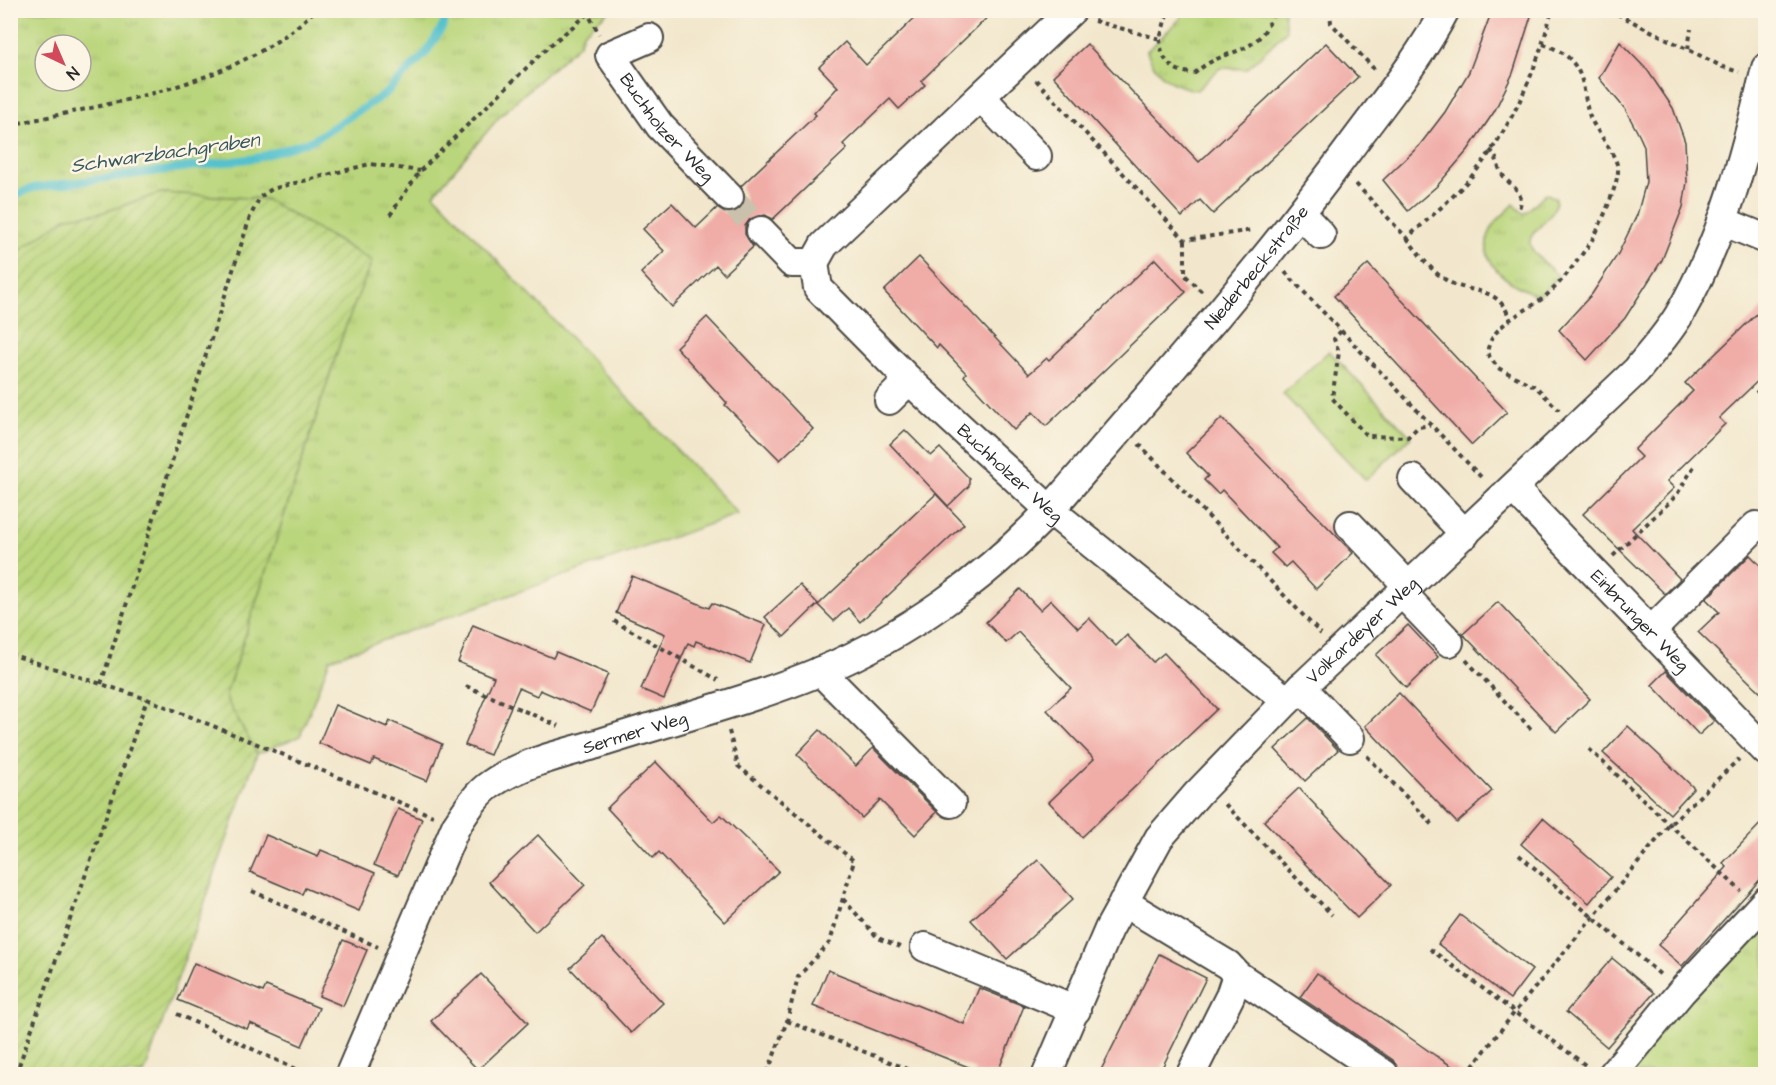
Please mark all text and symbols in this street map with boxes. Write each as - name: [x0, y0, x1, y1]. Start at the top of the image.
- north arrow: [33, 33, 93, 93]
- text: N: [61, 62, 84, 84]
- street label: Buchholzer Weg: [613, 68, 720, 189]
- water label: Schwarzbachgraben: [69, 126, 263, 181]
- street label: Niederbeckstraße: [1199, 200, 1315, 335]
- street label: Buchholzer Weg: [951, 418, 1068, 529]
- street label: Einbrunger Weg: [1585, 564, 1695, 678]
- street label: Volkardeyer Weg: [1300, 571, 1425, 690]
- street label: Sermer Weg: [580, 705, 690, 760]

